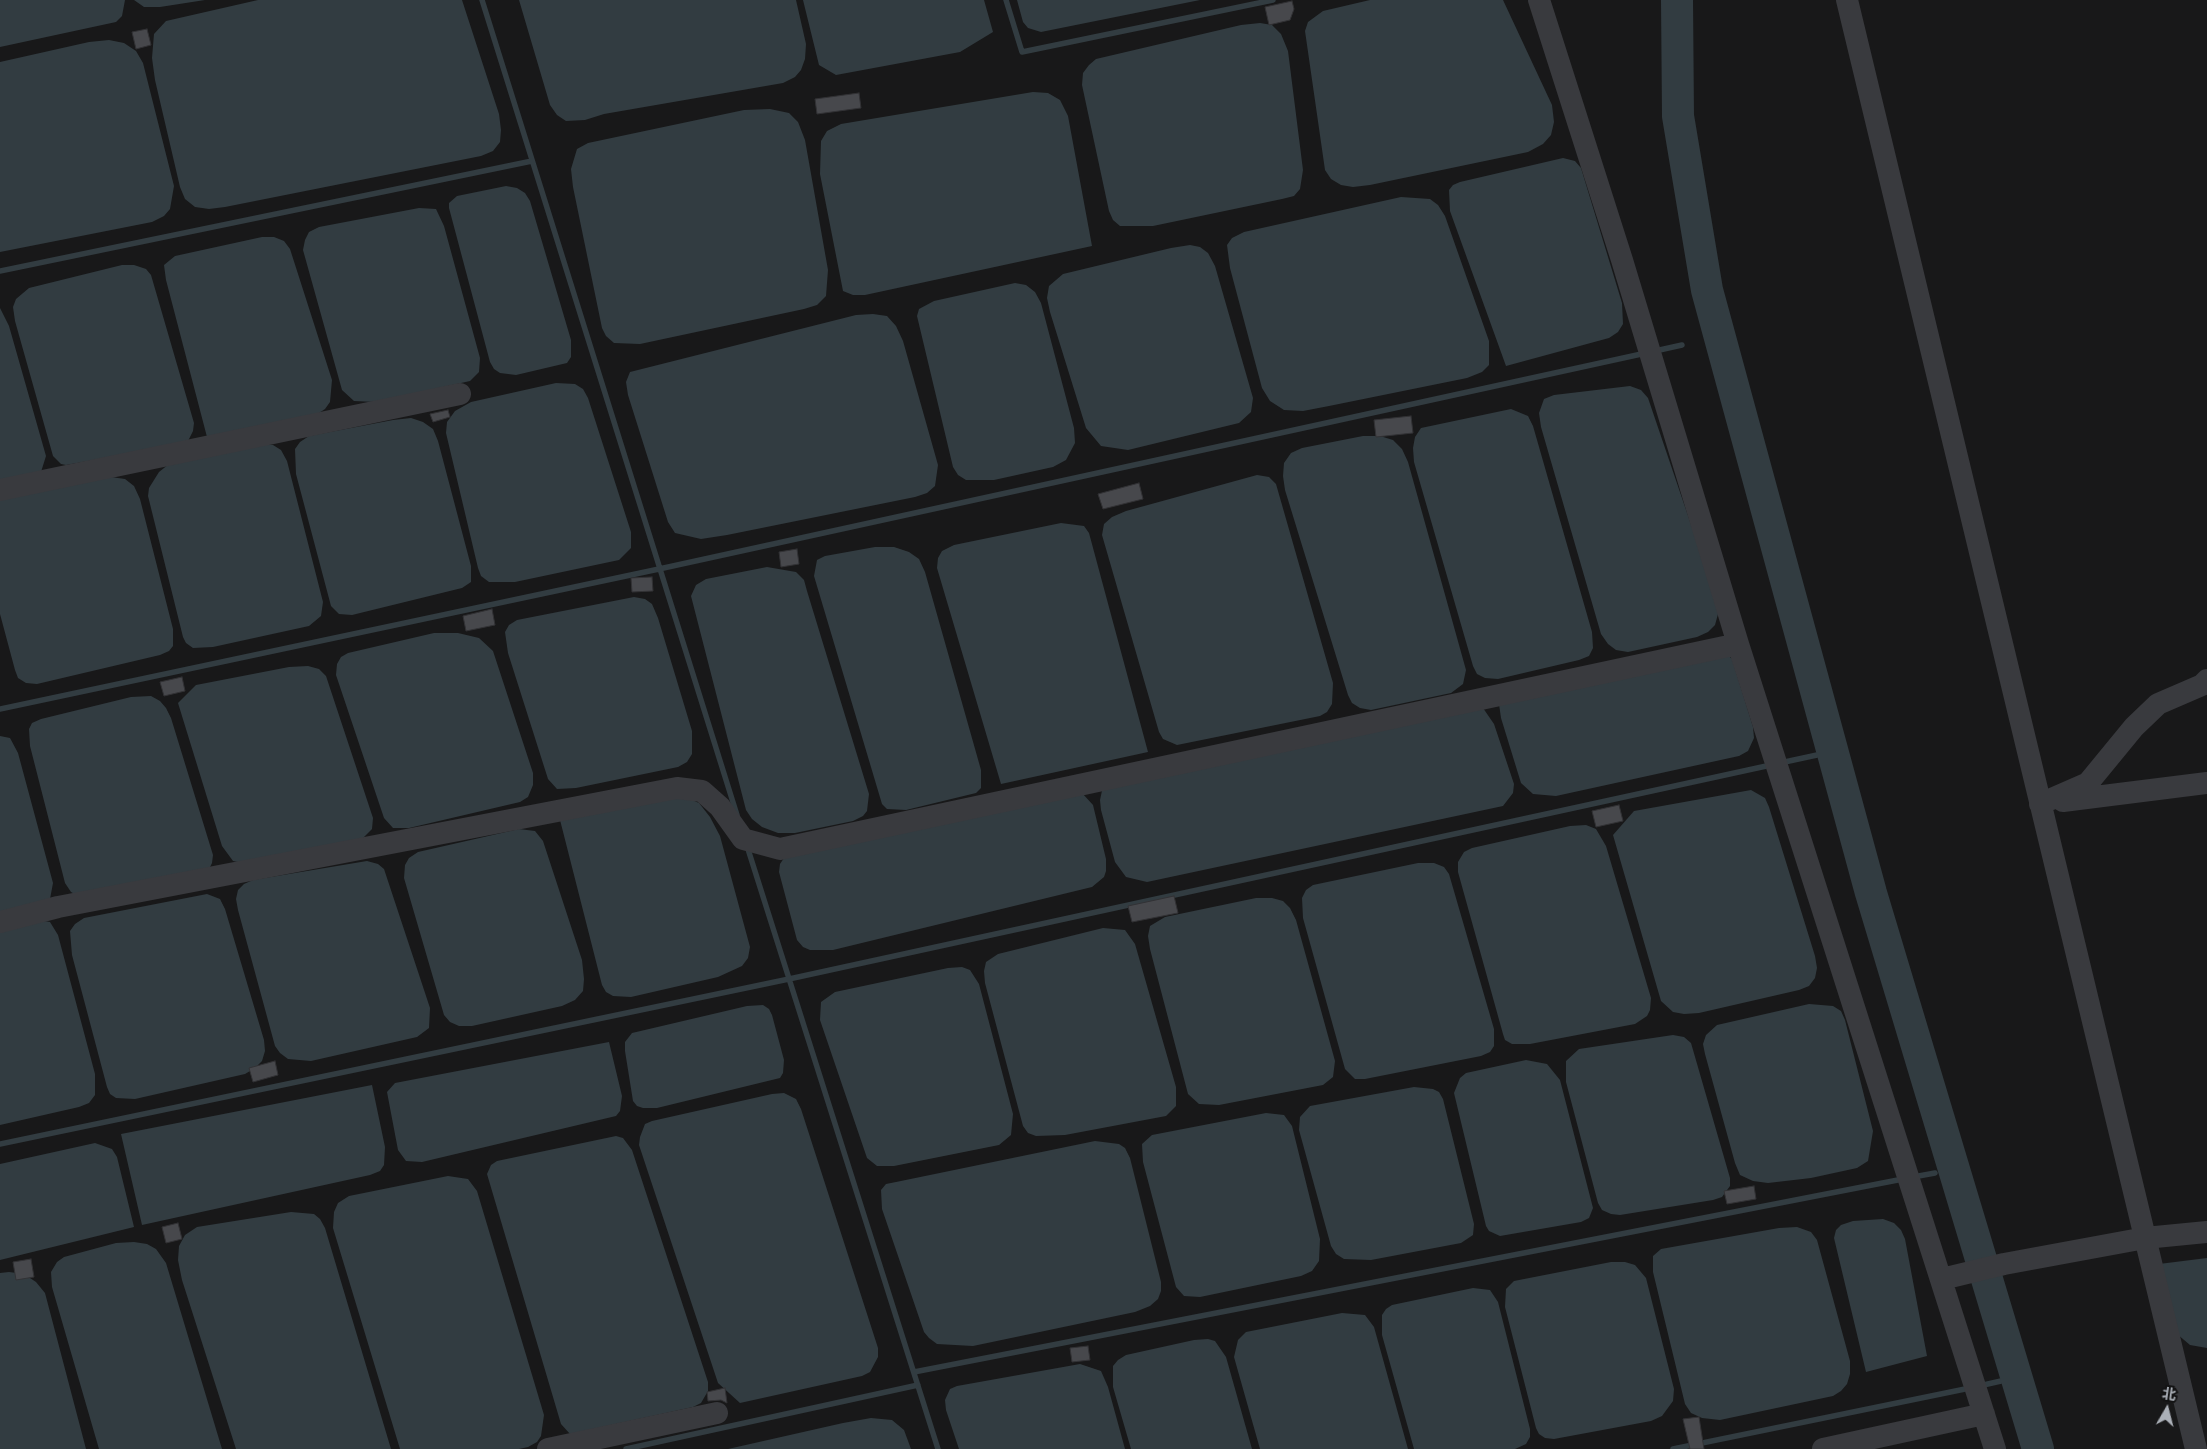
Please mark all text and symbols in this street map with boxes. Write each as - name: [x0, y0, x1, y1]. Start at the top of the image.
- north arrow: [2142, 1384, 2192, 1434]
- text: 北: [2161, 1384, 2177, 1403]

